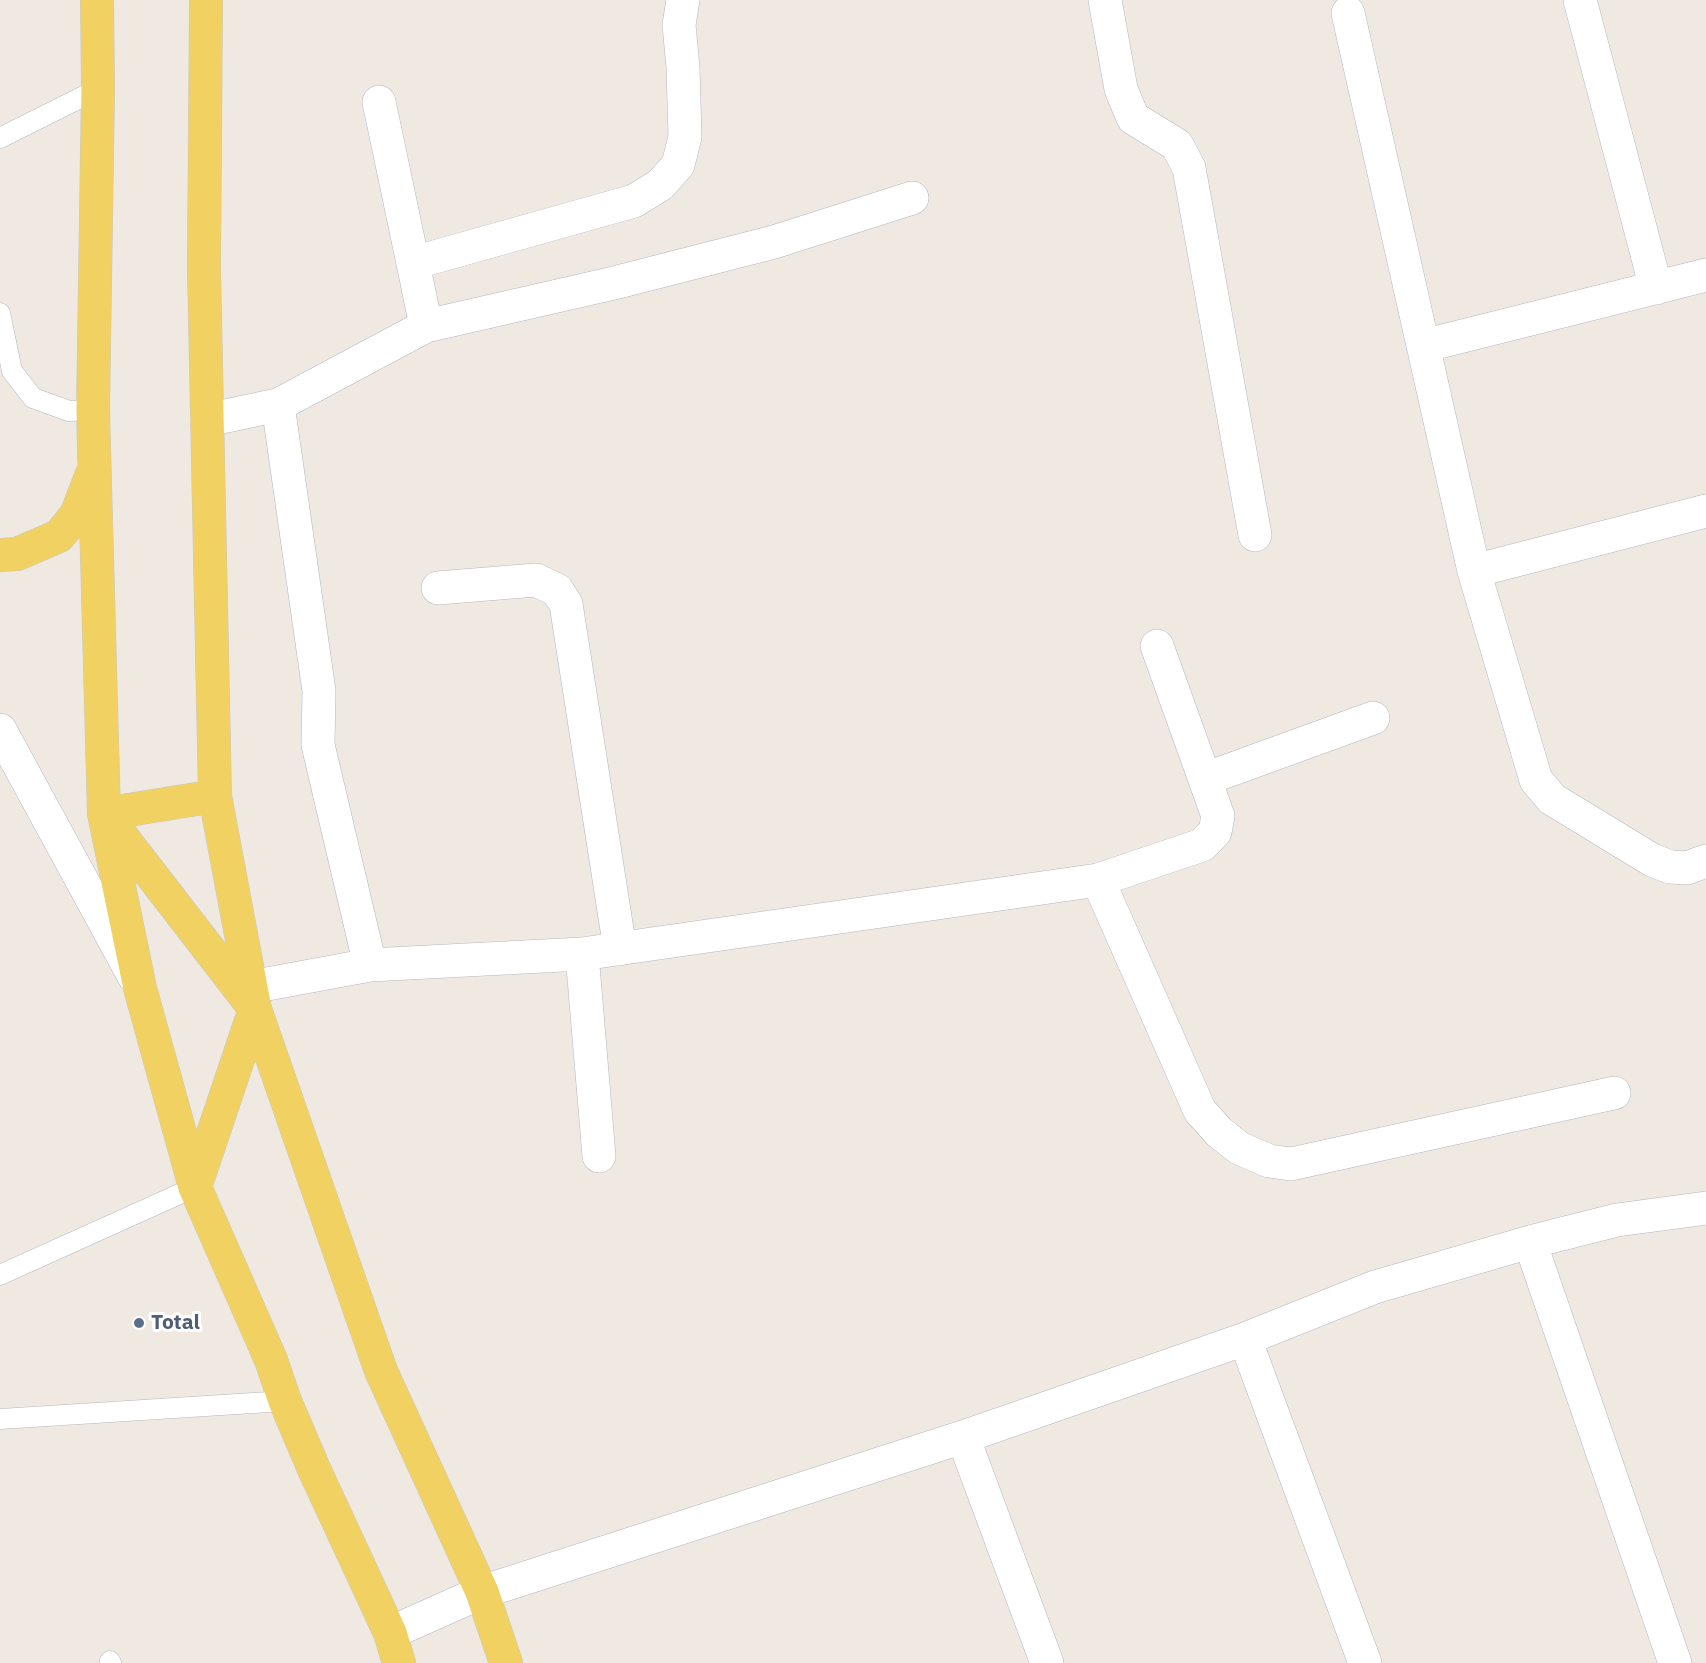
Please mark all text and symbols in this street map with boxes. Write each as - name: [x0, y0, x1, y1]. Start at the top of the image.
- place label: Total: [151, 1310, 200, 1336]
- marker: Total: [132, 1316, 146, 1330]

